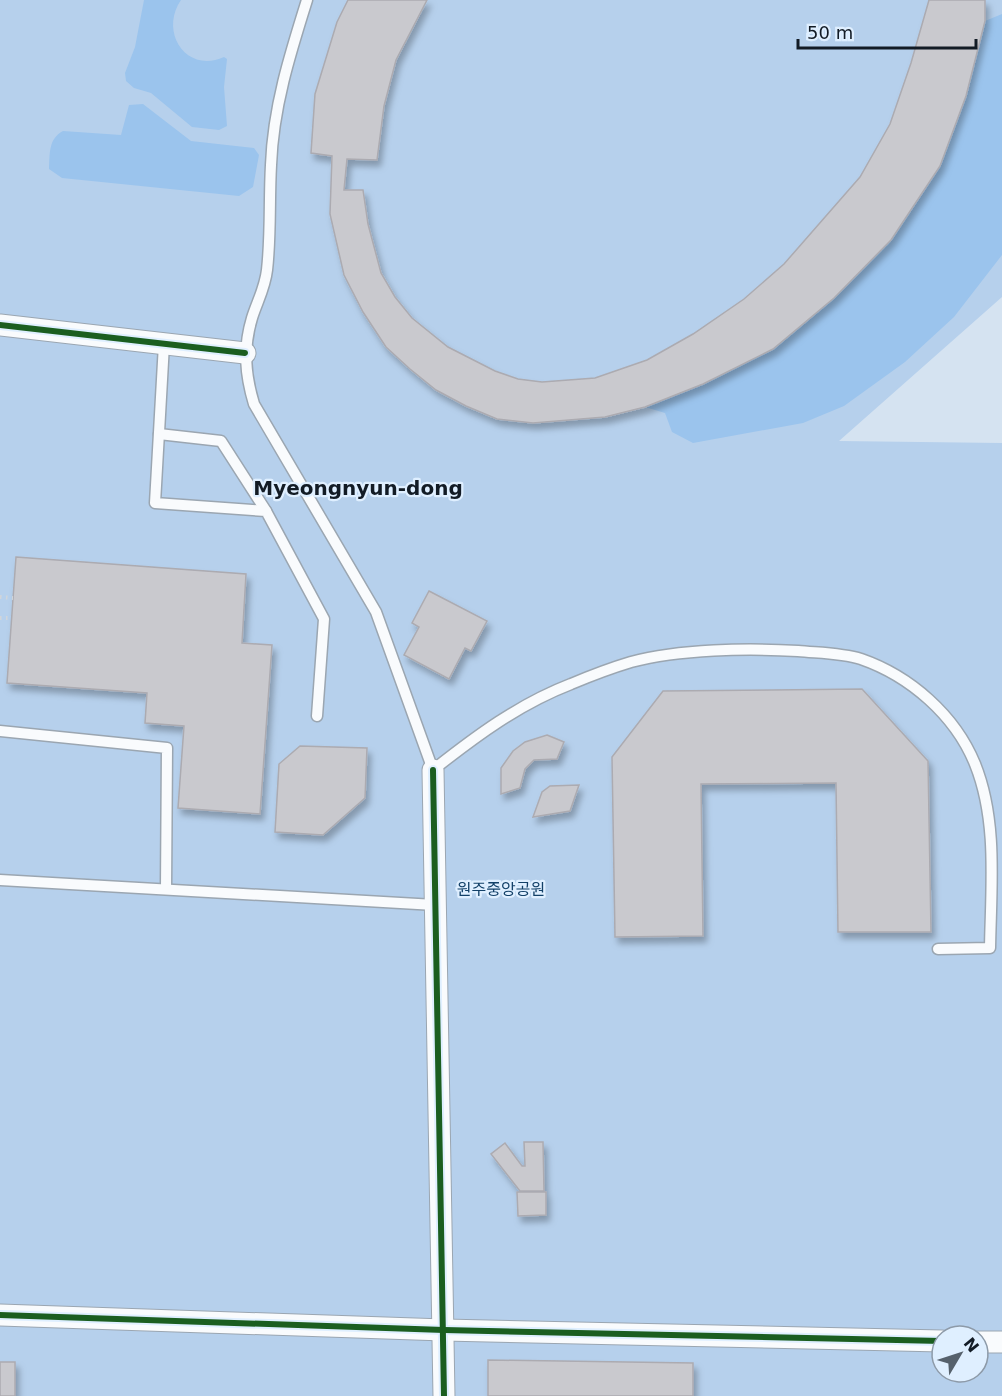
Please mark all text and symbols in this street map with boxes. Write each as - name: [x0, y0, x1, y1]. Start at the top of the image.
- scale bar: [798, 12, 976, 50]
- text: 50 m: [807, 22, 853, 43]
- district label: Myeongnyun-dong: [253, 476, 463, 500]
- park label: 원주중앙공원: [457, 880, 545, 899]
- north arrow: [930, 1324, 990, 1384]
- text: N: [960, 1334, 983, 1356]

